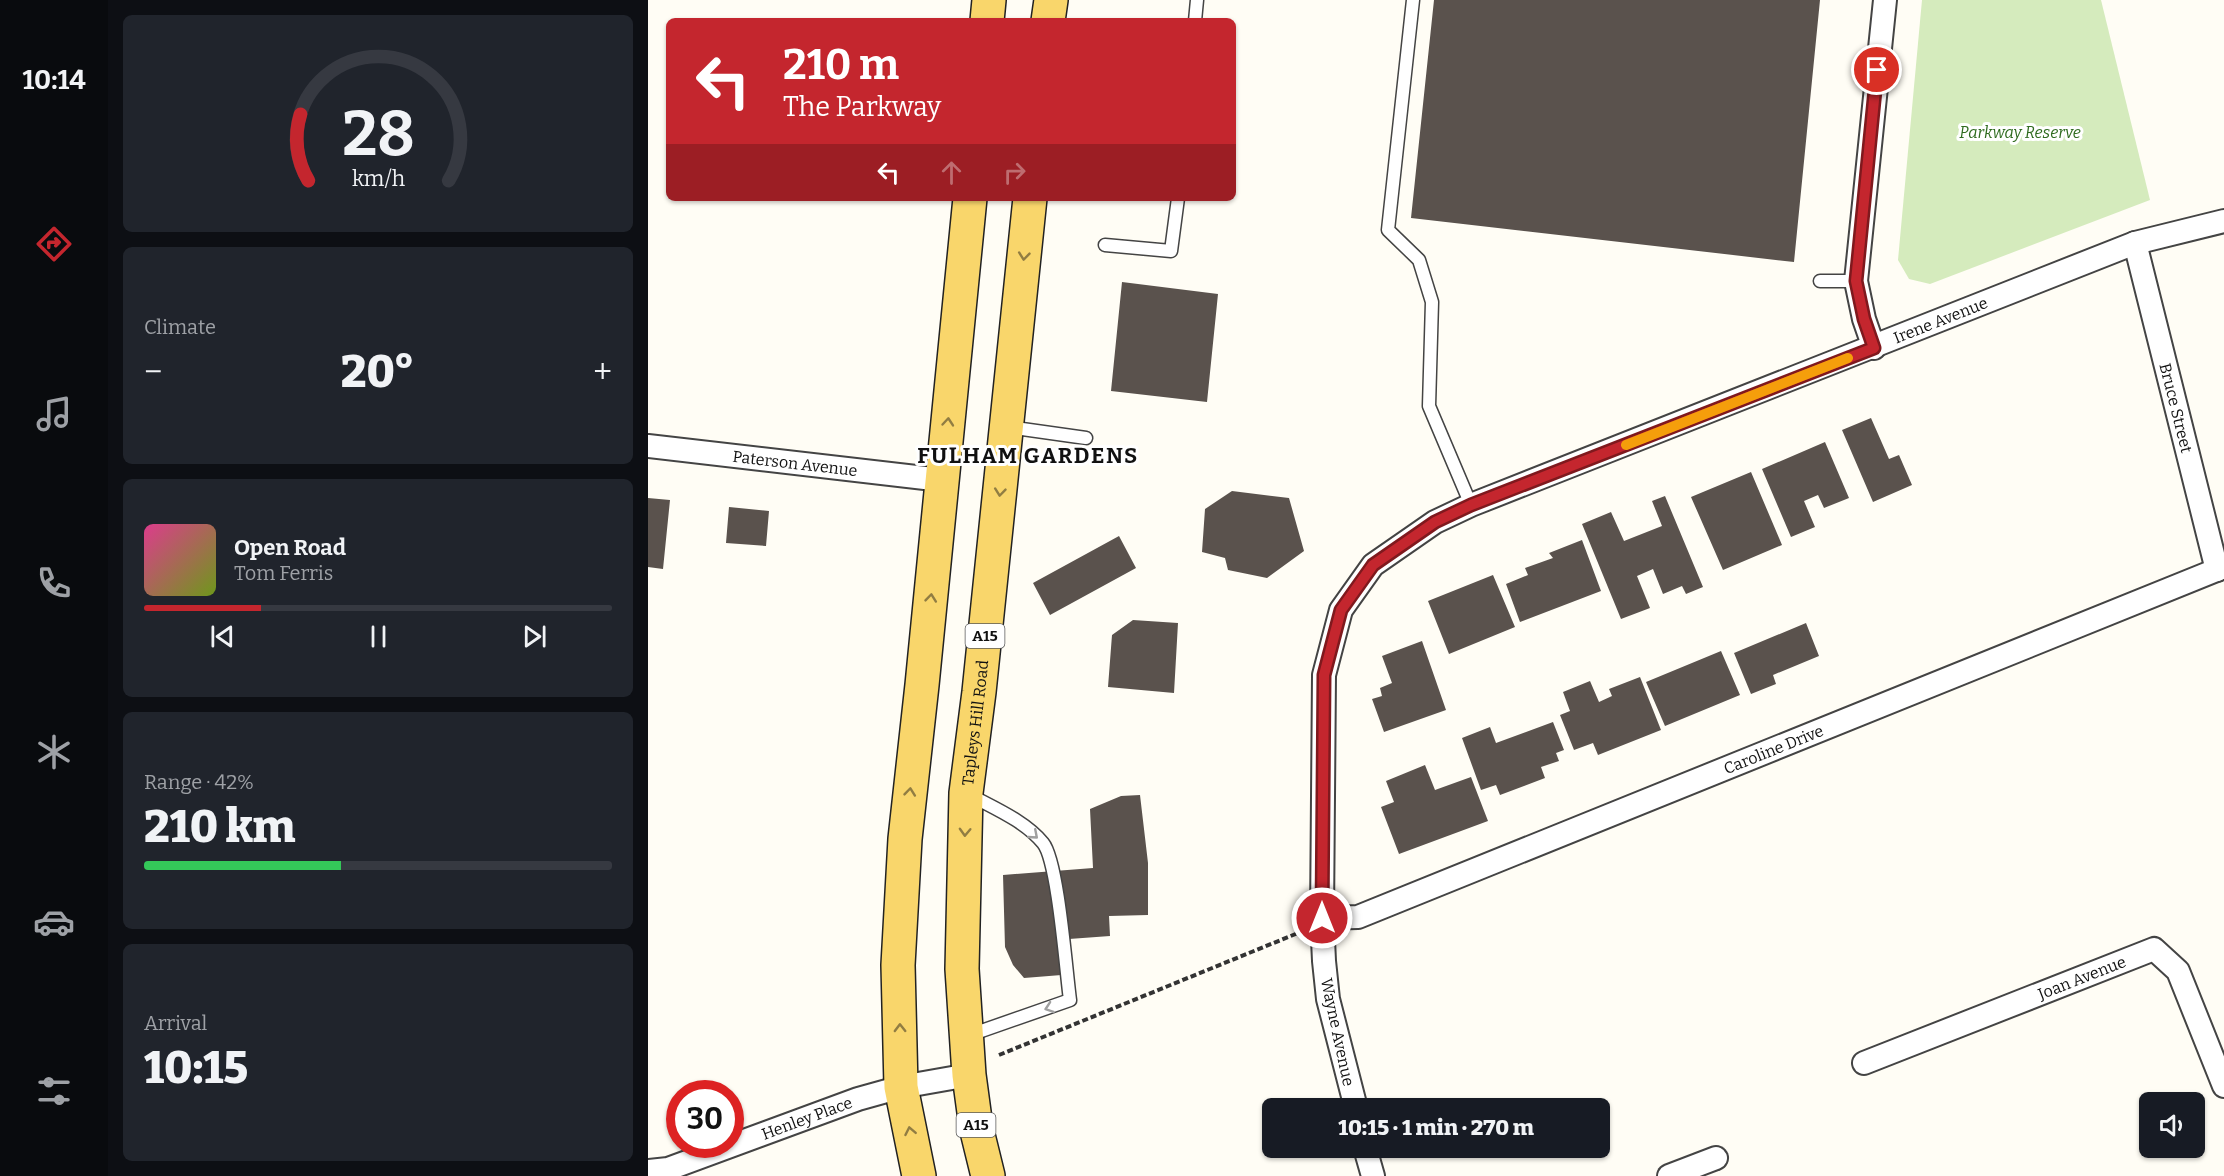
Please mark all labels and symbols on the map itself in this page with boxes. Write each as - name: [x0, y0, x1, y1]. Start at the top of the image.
- pin: [1851, 44, 1902, 95]
- park label: Parkway Reserve: [1959, 123, 2081, 142]
- one-way arrow: [1018, 252, 1031, 261]
- street label: Irene Avenue: [1891, 293, 1990, 347]
- street label: Bruce Street: [2155, 361, 2196, 455]
- one-way arrow: [941, 418, 954, 427]
- district label: FULHAM GARDENS: [917, 442, 1139, 469]
- street label: Paterson Avenue: [731, 447, 858, 480]
- one-way arrow: [994, 487, 1007, 497]
- one-way arrow: [924, 593, 937, 603]
- road number: A15: [966, 624, 1004, 648]
- street label: Tapleys Hill Road: [958, 659, 992, 787]
- street label: Caroline Drive: [1721, 721, 1826, 778]
- one-way arrow: [903, 787, 916, 796]
- one-way arrow: [959, 828, 972, 837]
- one-way arrow: [1027, 828, 1038, 839]
- position arrow: [1290, 886, 1354, 950]
- street label: Joan Avenue: [2034, 952, 2129, 1004]
- street label: Wayne Avenue: [1317, 976, 1358, 1088]
- one-way arrow: [1044, 1000, 1055, 1013]
- one-way arrow: [894, 1024, 906, 1033]
- speed limit sign: 30: [666, 1080, 744, 1158]
- street label: Henley Place: [759, 1093, 855, 1144]
- road number: A15: [956, 1113, 996, 1137]
- one-way arrow: [904, 1127, 917, 1137]

